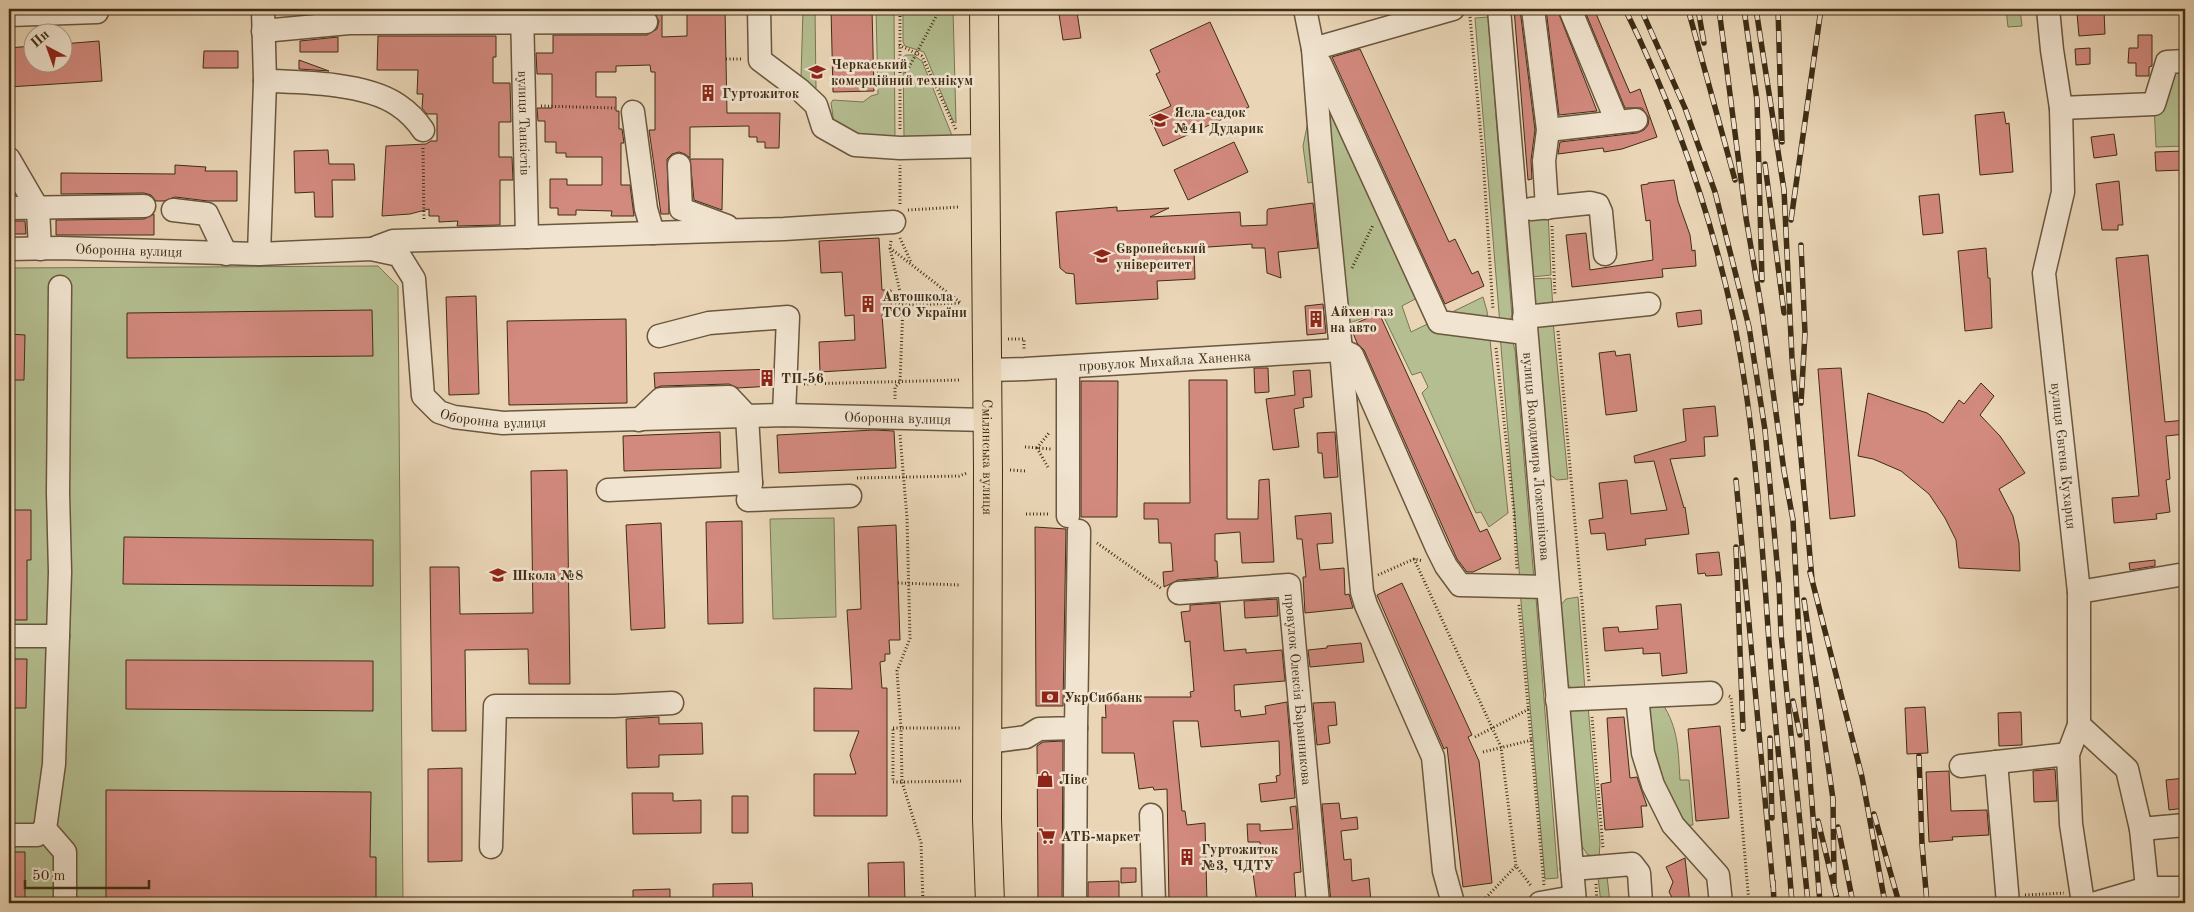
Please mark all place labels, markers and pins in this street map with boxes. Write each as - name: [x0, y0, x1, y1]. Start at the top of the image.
- place label: Черкаський комерційний технікум: [831, 58, 973, 88]
- school or university icon: Черкаський комерційний технікум: [807, 62, 827, 82]
- building icon: Гуртожиток: [698, 83, 718, 103]
- place label: Гуртожиток: [722, 87, 800, 101]
- place label: Ясла-садок №41 Дударик: [1174, 106, 1264, 136]
- school or university icon: Ясла-садок №41 Дударик: [1150, 110, 1170, 130]
- place label: Європейський університет: [1116, 242, 1206, 272]
- school or university icon: Європейський університет: [1092, 246, 1112, 266]
- place label: Автошкола ТСО України: [882, 290, 967, 320]
- building icon: Автошкола ТСО України: [858, 294, 878, 314]
- place label: Айхен газ на авто: [1330, 305, 1393, 335]
- building icon: Айхен газ на авто: [1306, 309, 1326, 329]
- building icon: ТП-56: [757, 368, 777, 388]
- place label: ТП-56: [781, 372, 824, 386]
- school or university icon: Школа №8: [488, 565, 508, 585]
- place label: Школа №8: [512, 569, 583, 583]
- bank icon: УкрСиббанк: [1040, 687, 1060, 707]
- place label: УкрСиббанк: [1064, 691, 1143, 705]
- shop icon: Лівс: [1035, 769, 1055, 789]
- place label: Лівс: [1059, 773, 1088, 787]
- supermarket icon: АТБ-маркет: [1037, 826, 1057, 846]
- place label: АТБ-маркет: [1061, 830, 1140, 844]
- place label: Гуртожиток №3, ЧДТУ: [1201, 843, 1279, 873]
- building icon: Гуртожиток №3, ЧДТУ: [1177, 847, 1197, 867]

